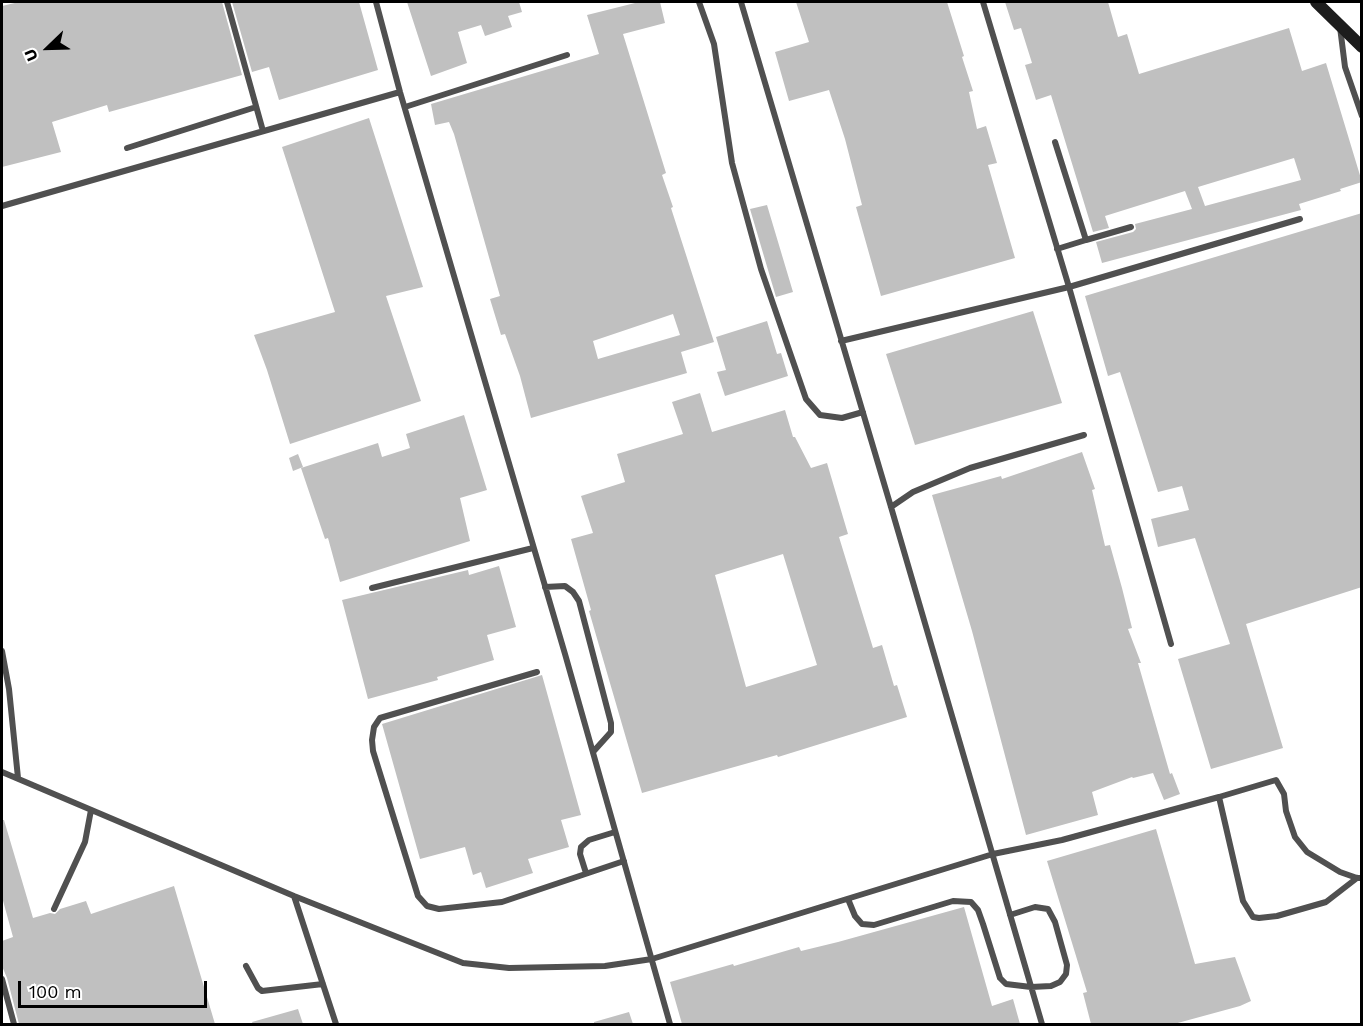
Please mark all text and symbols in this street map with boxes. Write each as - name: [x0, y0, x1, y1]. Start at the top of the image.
- north arrow: [18, 18, 78, 78]
- text: U: [20, 46, 42, 64]
- scale bar: [21, 969, 210, 1007]
- text: 100 m: [29, 981, 82, 1002]

